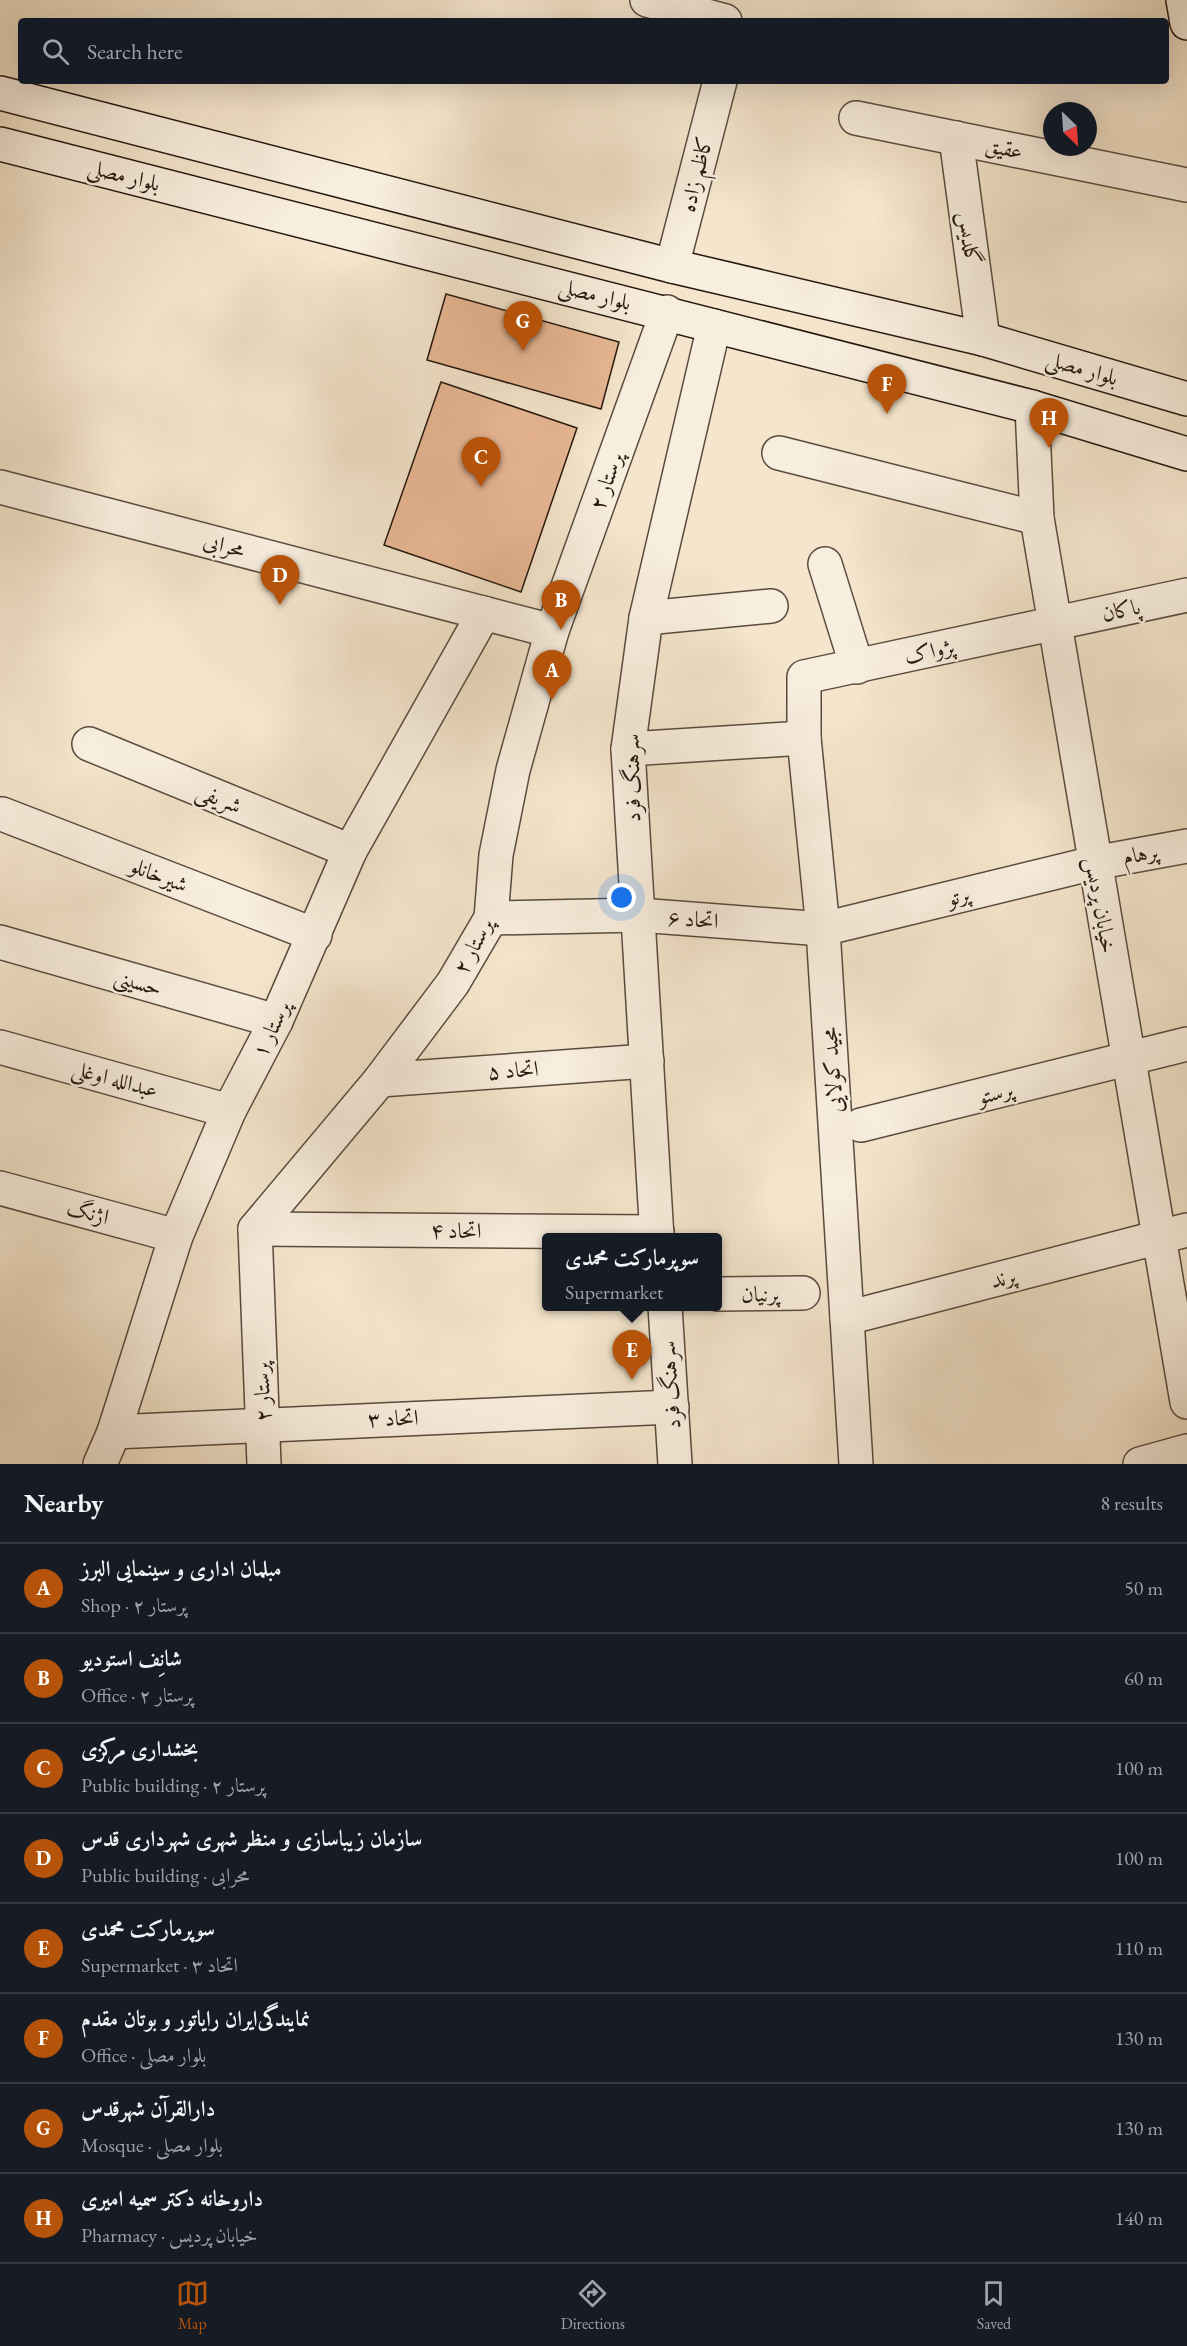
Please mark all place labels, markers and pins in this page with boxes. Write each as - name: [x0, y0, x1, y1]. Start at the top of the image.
- pin: G: [504, 302, 542, 351]
- pin: F: [868, 364, 906, 414]
- pin: H: [1030, 398, 1068, 448]
- pin: C: [462, 438, 500, 487]
- pin: D: [260, 556, 300, 605]
- pin: B: [542, 580, 580, 630]
- pin: A: [532, 650, 572, 700]
- pin: E: [612, 1330, 652, 1380]

